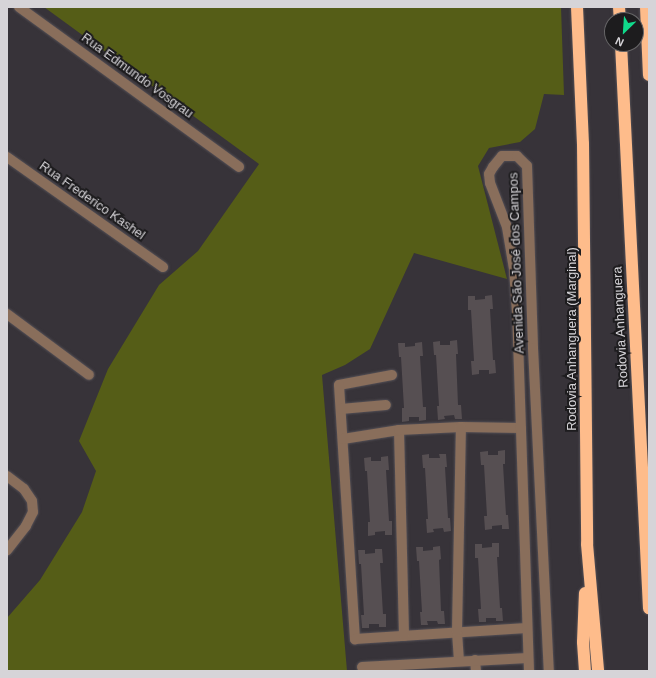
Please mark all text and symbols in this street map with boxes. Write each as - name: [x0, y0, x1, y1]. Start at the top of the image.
- north arrow: [604, 12, 644, 52]
- street label: Rua Edmundo Vosgrau: [78, 30, 196, 122]
- text: N: [613, 35, 625, 49]
- street label: Rua Frederico Kashel: [36, 159, 148, 243]
- street label: Avenida São José dos Campos: [506, 172, 528, 354]
- street label: Rodovia Anhanguera (Marginal): [564, 247, 580, 431]
- street label: Rodovia Anhanguera: [610, 266, 632, 388]

